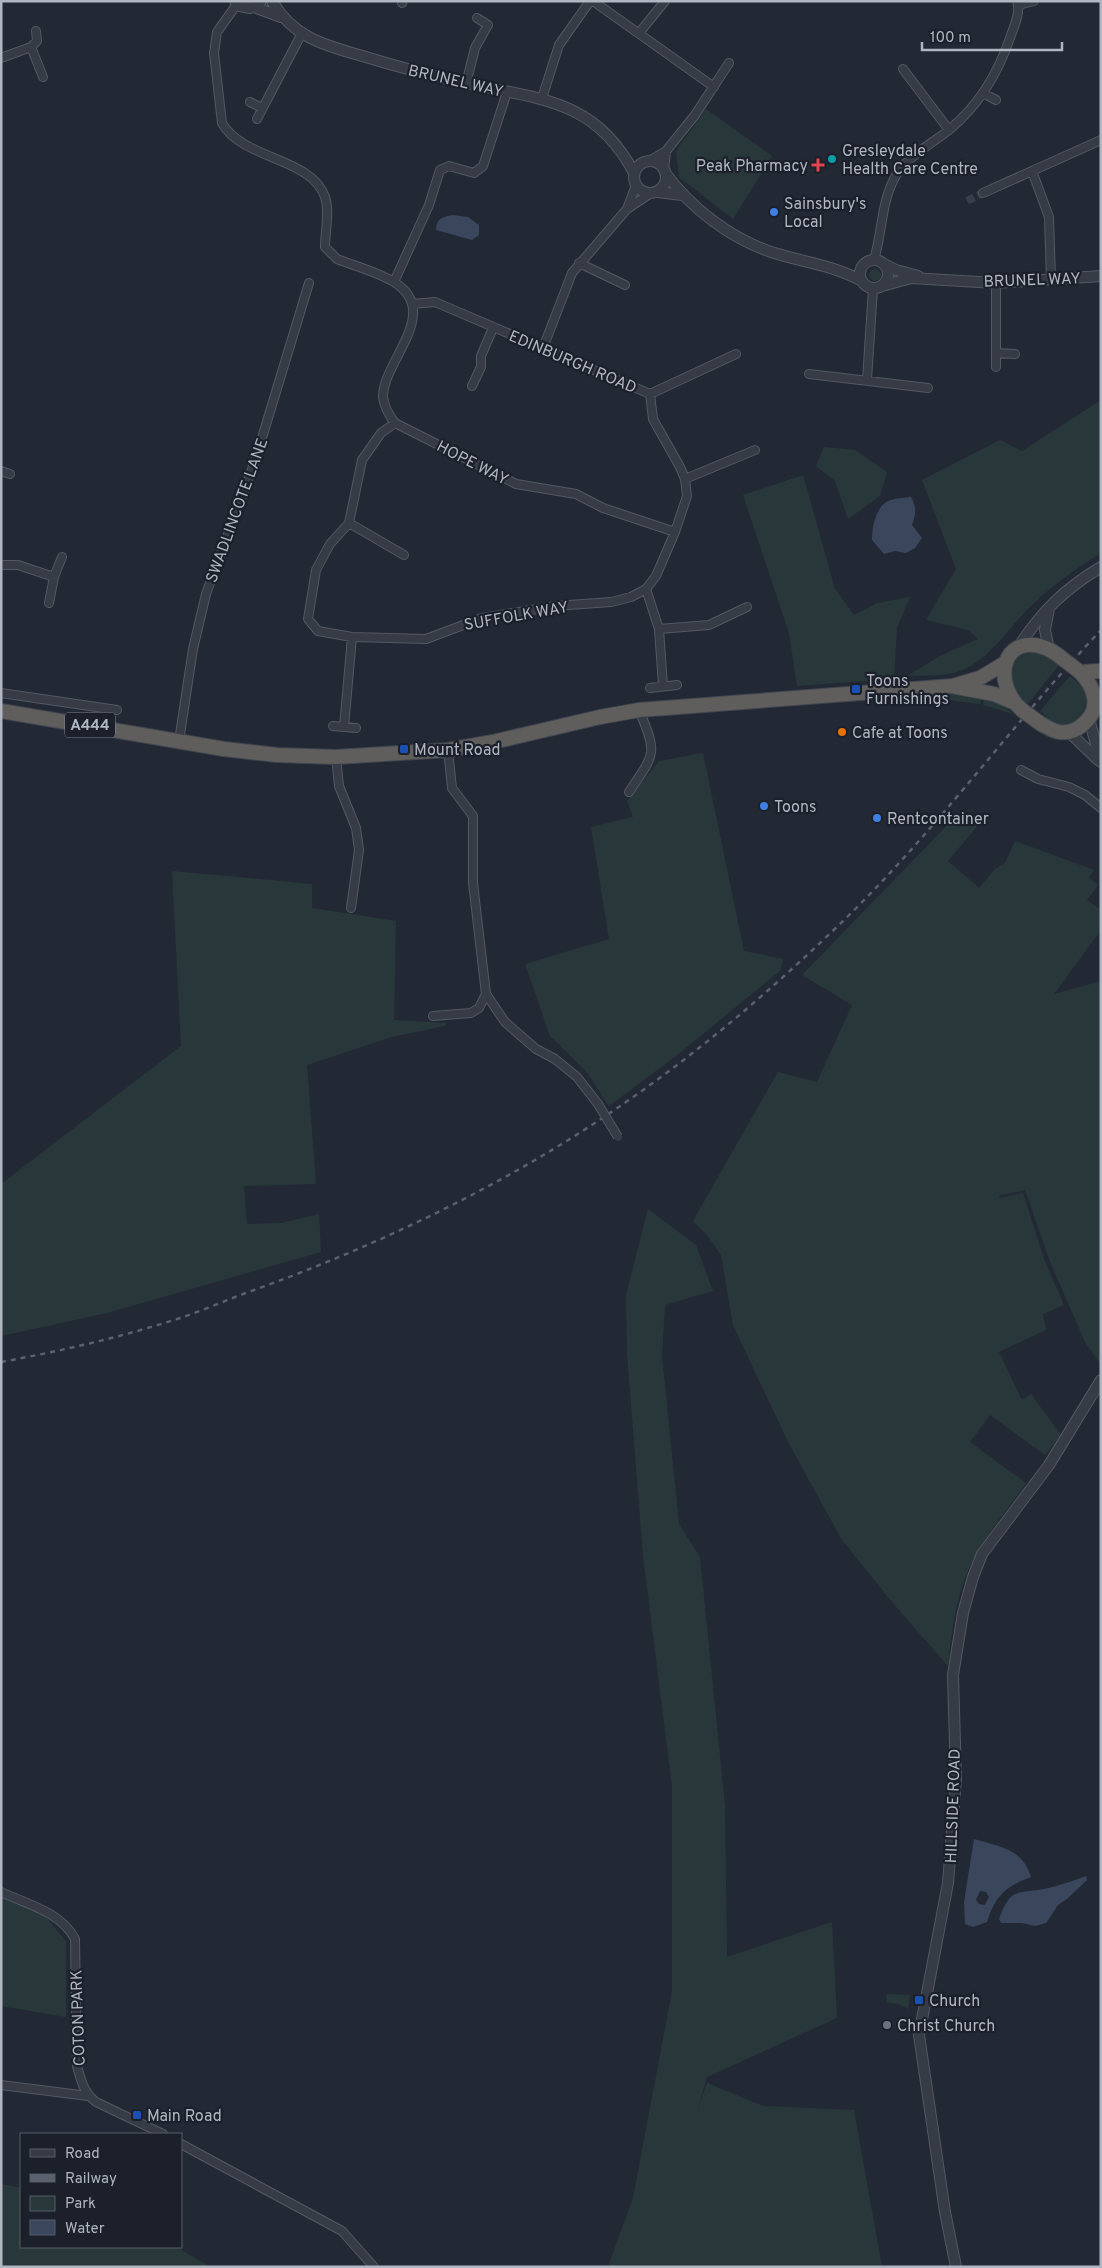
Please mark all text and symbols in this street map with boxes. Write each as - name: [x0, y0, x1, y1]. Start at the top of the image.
- scale bar: [922, 20, 1062, 52]
- text: 100 m: [930, 29, 971, 48]
- street label: BRUNEL WAY: [406, 61, 505, 103]
- place label: Gresleydale Health Care Centre: [842, 142, 978, 180]
- marker: Gresleydale Health Care Centre: [826, 153, 838, 165]
- place label: Peak Pharmacy: [696, 157, 808, 177]
- marker: Peak Pharmacy: [812, 159, 824, 171]
- place label: Sainsbury's Local: [784, 195, 866, 233]
- marker: Sainsbury's Local: [768, 206, 780, 218]
- street label: BRUNEL WAY: [983, 269, 1081, 293]
- street label: EDINBURGH ROAD: [505, 327, 639, 399]
- street label: SWADLINCOTE LANE: [202, 436, 273, 586]
- street label: HOPE WAY: [433, 437, 511, 490]
- street label: SUFFOLK WAY: [463, 598, 570, 636]
- place label: Toons Furnishings: [866, 672, 949, 710]
- marker: Toons Furnishings: [850, 683, 862, 695]
- road number: A444: [65, 712, 115, 738]
- place label: Cafe at Toons: [852, 724, 948, 744]
- marker: Cafe at Toons: [836, 726, 848, 738]
- place label: Mount Road: [414, 741, 501, 761]
- marker: Mount Road: [398, 743, 410, 755]
- place label: Toons: [774, 798, 816, 818]
- marker: Toons: [758, 800, 770, 812]
- place label: Rentcontainer: [887, 810, 989, 830]
- marker: Rentcontainer: [871, 812, 883, 824]
- street label: HILLSIDE ROAD: [942, 1748, 966, 1864]
- street label: COTON PARK: [67, 1969, 91, 2067]
- place label: Church: [929, 1992, 980, 2012]
- marker: Church: [913, 1994, 925, 2006]
- place label: Christ Church: [897, 2017, 995, 2037]
- marker: Christ Church: [881, 2019, 893, 2031]
- place label: Main Road: [147, 2107, 222, 2127]
- marker: Main Road: [131, 2109, 143, 2121]
- legend: [20, 2133, 182, 2248]
- text: Road: [65, 2145, 100, 2164]
- text: Railway: [65, 2170, 117, 2189]
- text: Park: [65, 2195, 96, 2214]
- text: Water: [65, 2220, 105, 2239]

